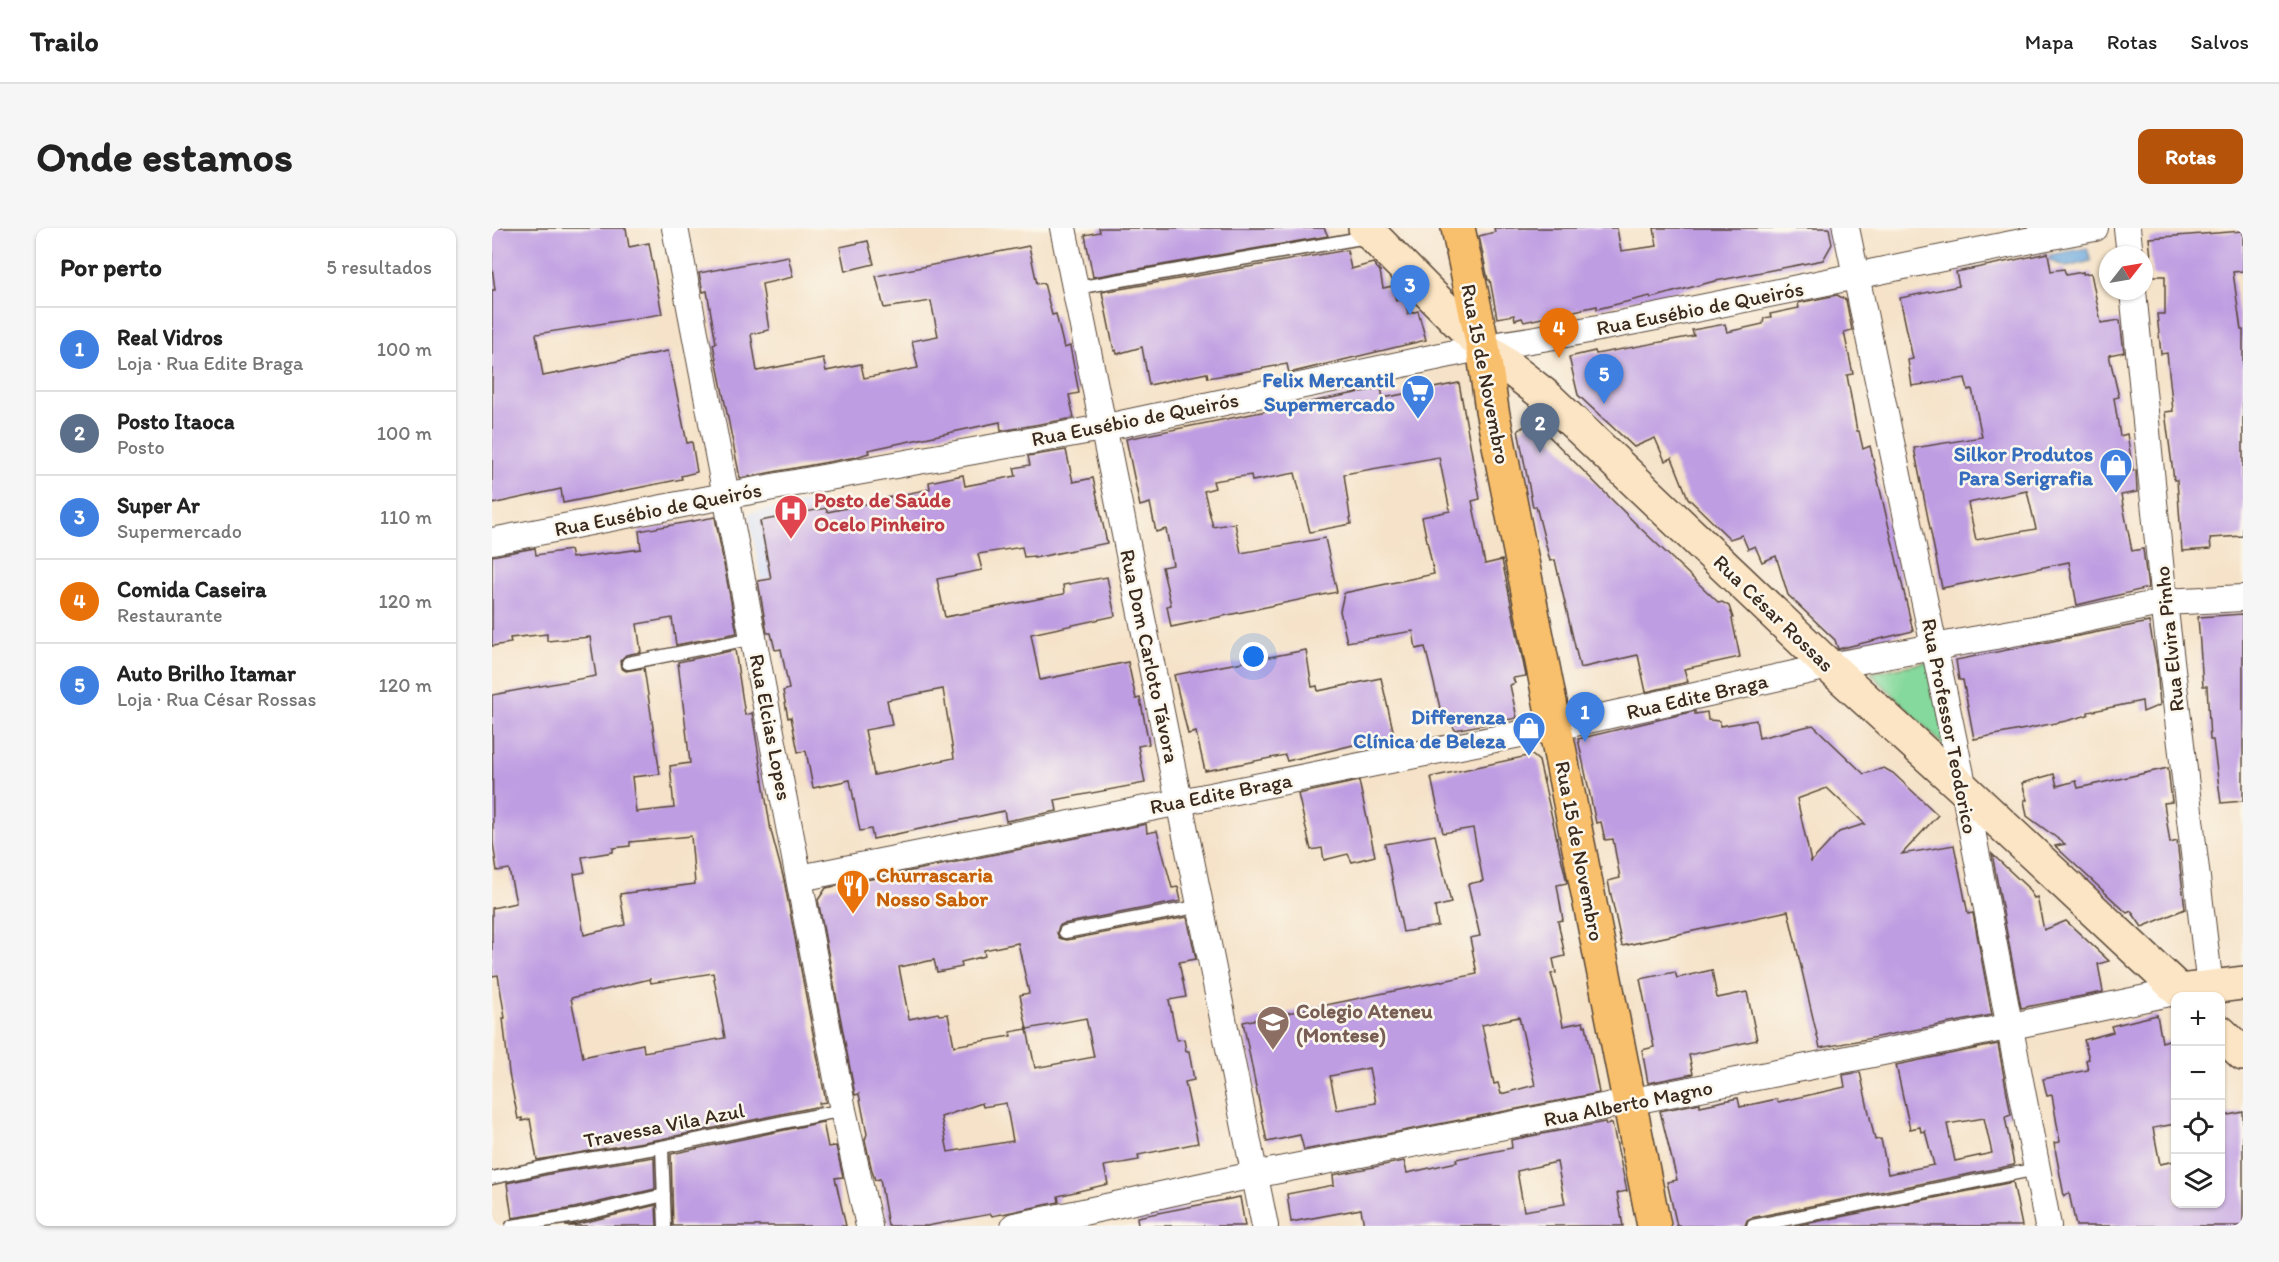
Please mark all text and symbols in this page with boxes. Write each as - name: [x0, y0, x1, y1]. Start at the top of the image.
- text: Trailo: [30, 24, 99, 58]
- text: Mapa: [2025, 29, 2074, 54]
- text: Rotas: [2107, 29, 2157, 54]
- text: Salvos: [2190, 29, 2249, 54]
- button: Rotas: [2138, 129, 2243, 184]
- text: Onde estamos: [36, 131, 293, 182]
- north arrow: [2099, 246, 2153, 300]
- text: Por perto: [60, 251, 162, 283]
- text: 5 resultados: [326, 255, 432, 279]
- pin: 3: [1390, 266, 1430, 315]
- street label: Rua Eusébio de Queirós: [1594, 276, 1806, 340]
- street label: Rua 15 de Novembro: [1456, 282, 1516, 466]
- pin: 4: [1540, 308, 1578, 358]
- text: Real Vidros: [117, 324, 223, 351]
- text: 1: [75, 337, 84, 361]
- text: 100 m: [377, 337, 432, 361]
- text: Loja · Rua Edite Braga: [117, 351, 303, 375]
- pin: 5: [1584, 354, 1624, 404]
- place label: Felix Mercantil Supermercado: [1262, 367, 1396, 417]
- supermarket icon: Felix Mercantil Supermercado: [1400, 373, 1436, 420]
- street label: Rua Eusébio de Queirós: [1029, 387, 1241, 451]
- pin: 2: [1520, 404, 1560, 453]
- text: Posto Itaoca: [117, 408, 235, 435]
- text: 2: [74, 421, 85, 445]
- text: 100 m: [377, 421, 432, 445]
- text: Posto: [117, 435, 165, 459]
- place label: Silkor Produtos Para Serigrafia: [1954, 441, 2094, 491]
- shop icon: Silkor Produtos Para Serigrafia: [2098, 447, 2134, 494]
- street label: Rua Eusébio de Queirós: [552, 477, 764, 541]
- place label: Posto de Saúde Ocelo Pinheiro: [814, 487, 951, 536]
- text: Super Ar: [117, 492, 200, 519]
- hospital icon: Posto de Saúde Ocelo Pinheiro: [773, 493, 809, 540]
- text: 3: [74, 505, 85, 529]
- text: 110 m: [380, 505, 432, 529]
- text: Supermercado: [117, 519, 242, 543]
- street label: Rua Dom Carloto Távora: [1115, 547, 1185, 765]
- street label: Rua César Rossas: [1709, 549, 1839, 677]
- street label: Rua Elvira Pinho: [2149, 565, 2189, 713]
- text: Comida Caseira: [117, 576, 266, 603]
- text: 4: [73, 589, 86, 613]
- text: 120 m: [379, 589, 432, 613]
- text: Restaurante: [117, 603, 222, 627]
- street label: Rua Professor Teodorico: [1917, 616, 1983, 836]
- your location: [1239, 642, 1268, 671]
- street label: Rua Elcias Lopes: [745, 652, 797, 802]
- text: Auto Brilho Itamar: [117, 660, 296, 687]
- street label: Rua Edite Braga: [1624, 668, 1770, 724]
- text: 5: [74, 673, 85, 697]
- text: 120 m: [379, 673, 432, 697]
- text: Loja · Rua César Rossas: [117, 687, 316, 711]
- pin: 1: [1566, 692, 1604, 742]
- place label: Differenza Clínica de Beleza: [1353, 704, 1507, 753]
- shop icon: Differenza Clínica de Beleza: [1511, 710, 1547, 757]
- street label: Rua 15 de Novembro: [1550, 759, 1610, 943]
- street label: Rua Edite Braga: [1148, 767, 1294, 819]
- place label: Churrascaria Nosso Sabor: [876, 862, 994, 911]
- restaurant icon: Churrascaria Nosso Sabor: [835, 868, 871, 915]
- map controls: [2171, 992, 2225, 1208]
- button: +: [2171, 992, 2225, 1046]
- place label: Colegio Ateneu (Montese): [1296, 998, 1433, 1048]
- school or university icon: Colegio Ateneu (Montese): [1255, 1004, 1291, 1051]
- button: −: [2171, 1046, 2225, 1100]
- street label: Rua Alberto Magno: [1541, 1074, 1715, 1132]
- street label: Travessa Vila Azul: [582, 1097, 747, 1153]
- button: locate: [2171, 1100, 2225, 1154]
- button: layers: [2171, 1154, 2225, 1208]

